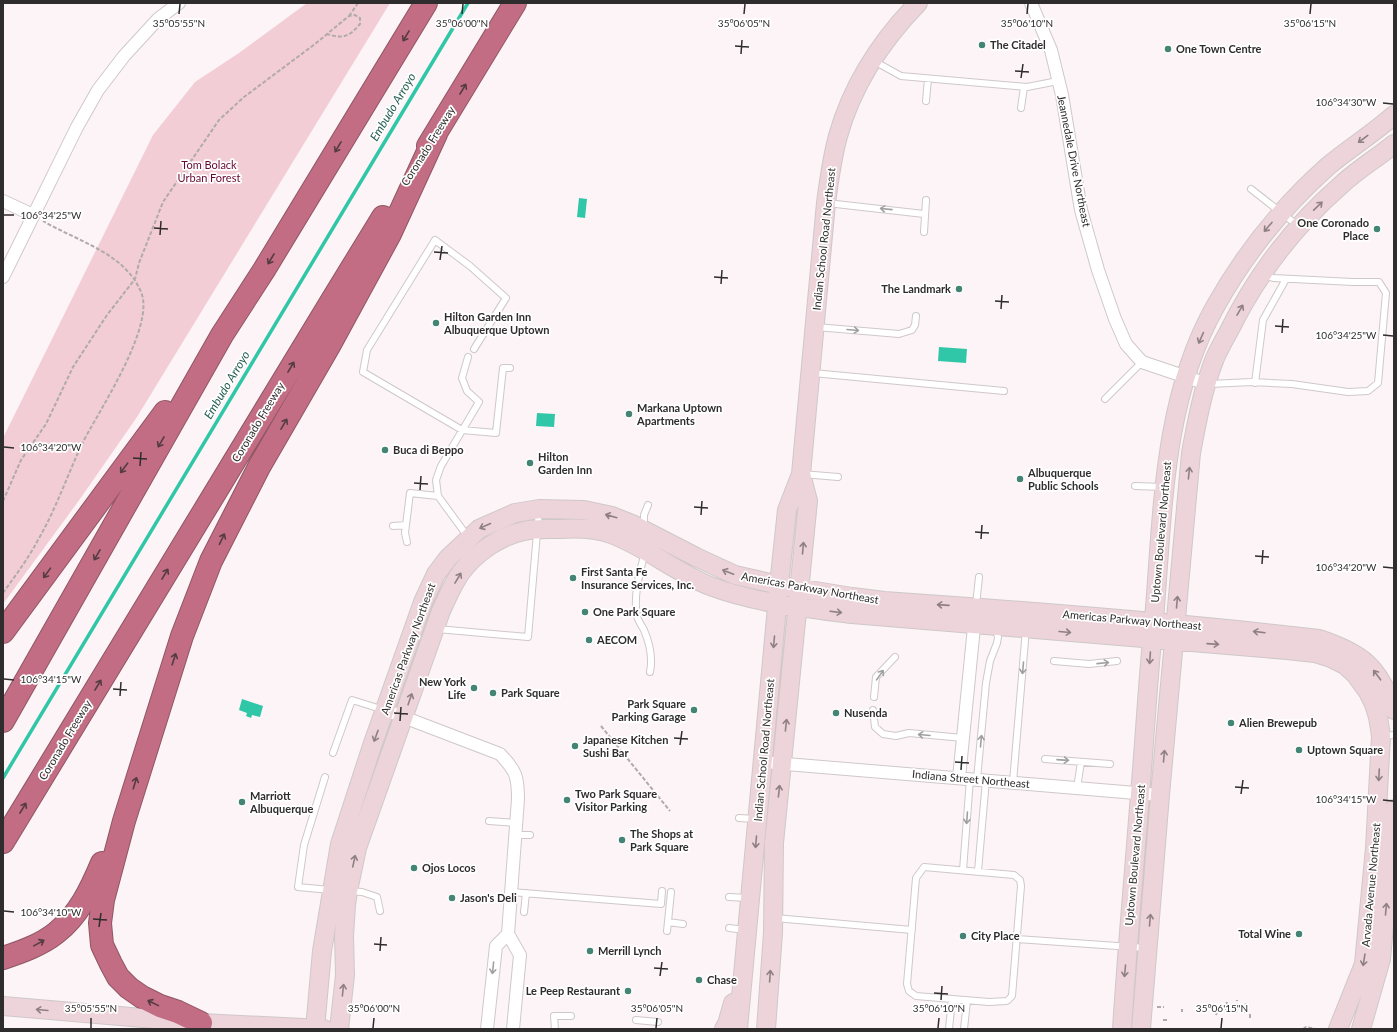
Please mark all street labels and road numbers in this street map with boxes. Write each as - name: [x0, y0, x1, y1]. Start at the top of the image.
- street label: Jeannedale Drive Northeast: [1055, 94, 1094, 228]
- street label: Coronado Freeway: [398, 103, 457, 188]
- street label: Indian School Road Northeast: [810, 167, 837, 311]
- street label: Coronado Freeway: [229, 379, 287, 464]
- street label: Uptown Boulevard Northeast: [1148, 461, 1173, 603]
- street label: Americas Parkway Northeast: [740, 569, 880, 606]
- street label: Americas Parkway Northeast: [378, 581, 437, 717]
- street label: Americas Parkway Northeast: [1062, 607, 1202, 632]
- street label: Indian School Road Northeast: [751, 678, 776, 822]
- street label: Coronado Freeway: [36, 697, 94, 782]
- street label: Indiana Street Northeast: [912, 767, 1031, 790]
- street label: Uptown Boulevard Northeast: [1122, 784, 1147, 926]
- street label: Arvada Avenue Northeast: [1359, 822, 1382, 947]

